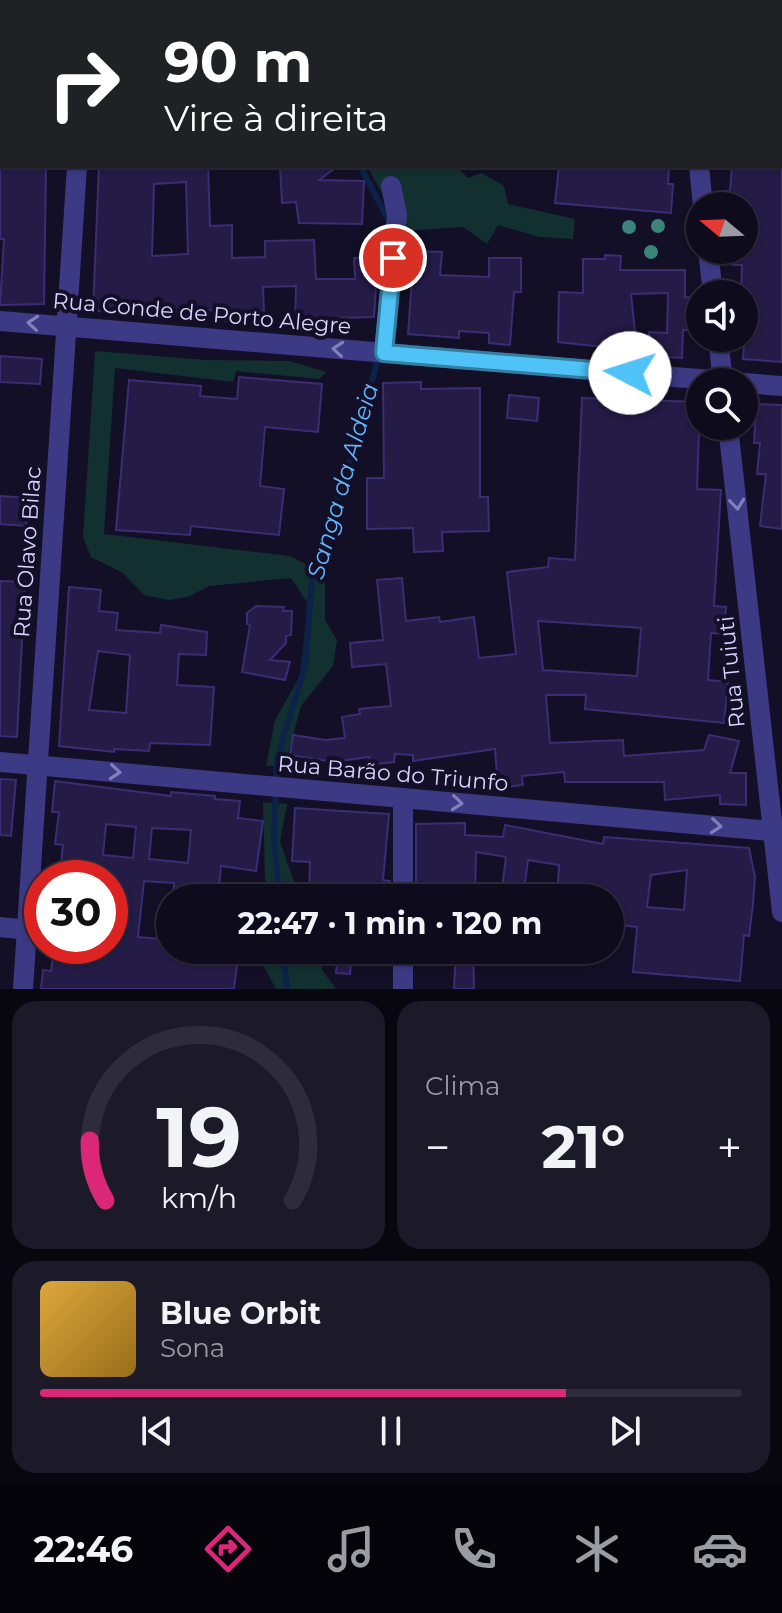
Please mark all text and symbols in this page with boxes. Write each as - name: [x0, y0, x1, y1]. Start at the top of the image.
- text: 90 m: [164, 28, 312, 96]
- icon: right: [32, 32, 136, 136]
- text: Vire à direita: [164, 96, 388, 140]
- north arrow: [686, 192, 758, 264]
- map controls: [686, 192, 758, 440]
- pin: [359, 224, 427, 292]
- icon: arrive: [371, 236, 415, 280]
- button: sound: [686, 280, 758, 352]
- street label: Rua Conde de Porto Alegre: [52, 287, 352, 340]
- one-way arrow: [26, 315, 39, 332]
- position arrow: [588, 331, 672, 415]
- one-way arrow: [331, 341, 344, 358]
- button: search: [686, 368, 758, 440]
- water label: Sanga da Aldeia: [301, 380, 384, 582]
- street label: Rua Olavo Bilac: [8, 466, 47, 639]
- one-way arrow: [728, 497, 745, 510]
- street label: Rua Tuiuti: [712, 615, 751, 729]
- street label: Rua Barão do Triunfo: [276, 750, 509, 797]
- one-way arrow: [109, 763, 122, 780]
- one-way arrow: [451, 794, 464, 811]
- one-way arrow: [710, 817, 723, 834]
- speed limit sign: 30: [24, 860, 128, 964]
- text: 22:47 · 1 min · 120 m: [238, 905, 542, 942]
- text: Clima: [425, 1070, 500, 1102]
- text: 19: [156, 1086, 241, 1188]
- text: 21°: [542, 1110, 626, 1183]
- text: −: [425, 1120, 450, 1174]
- text: +: [717, 1120, 742, 1174]
- text: km/h: [160, 1180, 237, 1215]
- text: Blue Orbit: [160, 1295, 321, 1332]
- text: Sona: [160, 1332, 225, 1364]
- icon: previous: [135, 1409, 179, 1453]
- icon: pause: [369, 1409, 413, 1453]
- icon: next: [603, 1409, 647, 1453]
- icon: directions: [200, 1521, 256, 1577]
- icon: music: [323, 1521, 379, 1577]
- icon: phone: [446, 1521, 502, 1577]
- icon: climate: [569, 1521, 625, 1577]
- icon: car: [692, 1521, 748, 1577]
- text: 22:46: [34, 1527, 133, 1571]

